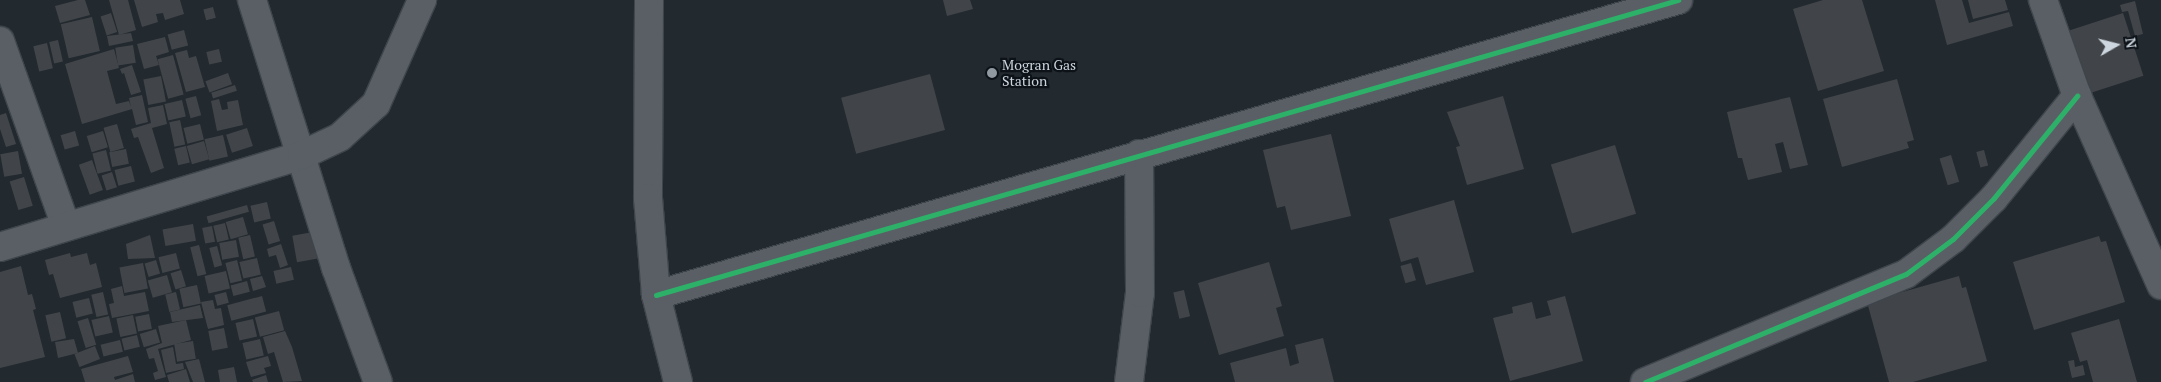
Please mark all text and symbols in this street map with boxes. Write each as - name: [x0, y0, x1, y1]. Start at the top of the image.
- north arrow: [2091, 20, 2141, 70]
- text: N: [2121, 36, 2141, 49]
- place label: Mogran Gas Station: [1002, 57, 1076, 90]
- marker: Mogran Gas Station: [986, 67, 998, 79]

